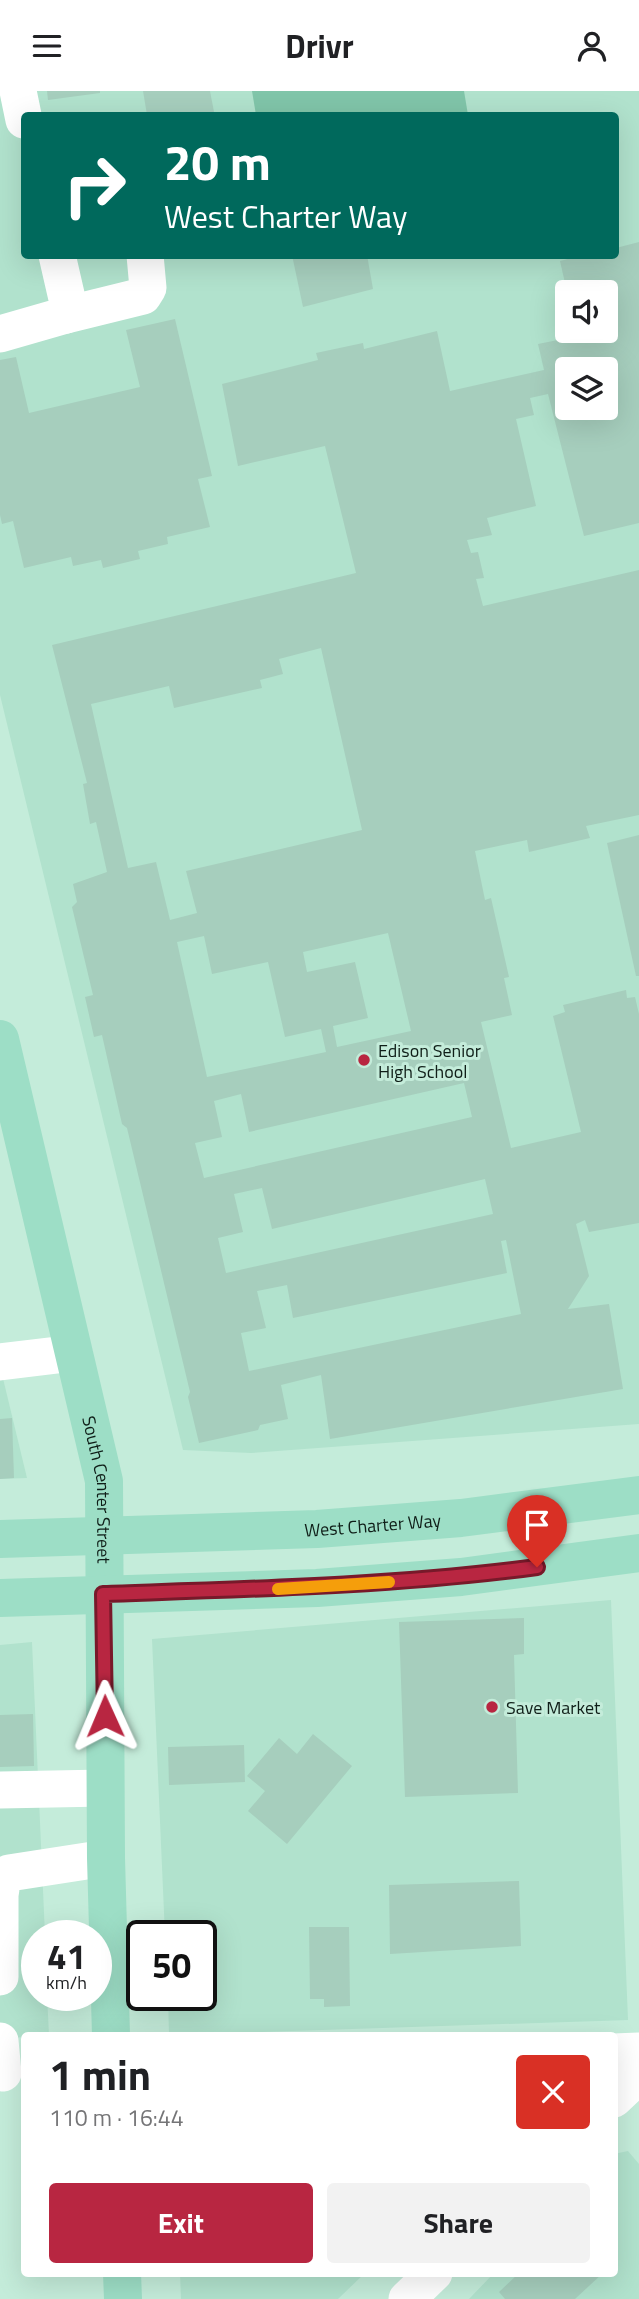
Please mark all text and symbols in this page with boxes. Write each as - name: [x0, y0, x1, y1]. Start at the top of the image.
- text: Drivr: [285, 22, 354, 70]
- icon: menu: [28, 27, 66, 65]
- icon: person: [573, 27, 611, 65]
- text: 20 m: [164, 124, 271, 199]
- icon: right: [49, 140, 140, 231]
- text: West Charter Way: [164, 192, 407, 240]
- map controls: [555, 280, 618, 420]
- button: sound: [555, 280, 618, 343]
- button: layers: [555, 357, 618, 420]
- place label: Edison Senior High School: [378, 1037, 481, 1085]
- marker: Edison Senior High School: [356, 1052, 372, 1068]
- street label: South Center Street: [76, 1413, 118, 1564]
- pin: [507, 1495, 567, 1567]
- street label: West Charter Way: [304, 1506, 442, 1543]
- icon: arrive: [518, 1506, 556, 1544]
- position arrow: [68, 1679, 142, 1753]
- place label: Save Market: [506, 1694, 601, 1721]
- marker: Save Market: [484, 1699, 500, 1715]
- speed limit sign: 50: [126, 1920, 217, 2011]
- text: 41: [47, 1929, 86, 1983]
- text: km/h: [46, 1969, 87, 1996]
- text: 1 min: [49, 2042, 151, 2106]
- button: close: [516, 2055, 590, 2129]
- text: 110 m · 16:44: [49, 2100, 184, 2135]
- button: Exit: [49, 2183, 313, 2263]
- button: Share: [327, 2183, 590, 2263]

